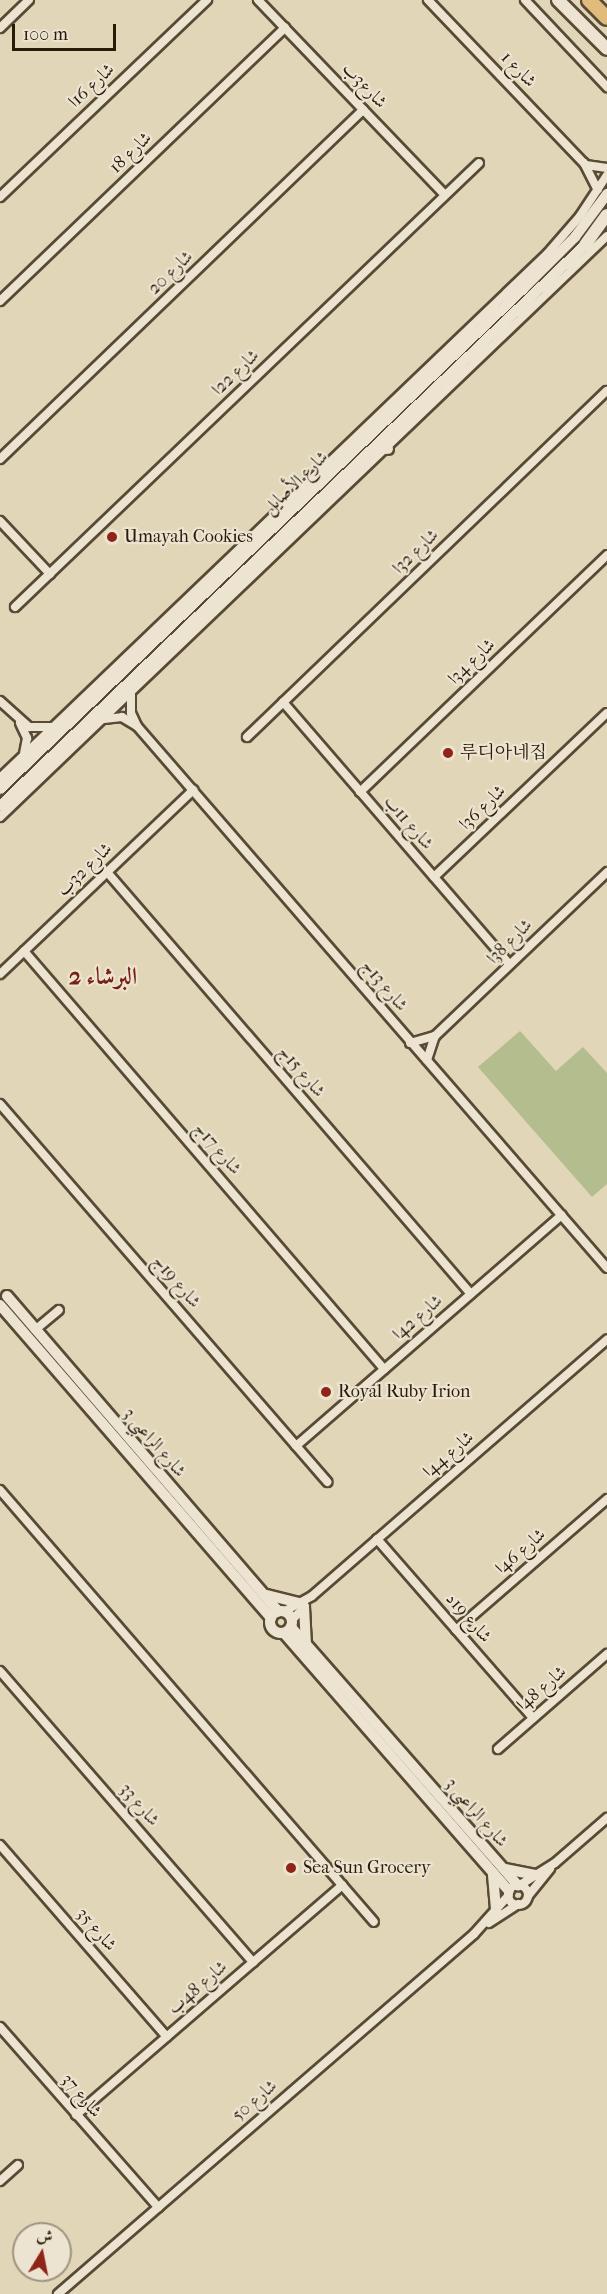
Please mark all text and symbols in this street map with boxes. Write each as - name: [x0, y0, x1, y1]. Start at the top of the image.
- scale bar: [15, 12, 118, 50]
- text: 100 m: [23, 24, 68, 45]
- street label: شارع 1: [496, 48, 540, 92]
- street label: شارع 16ا: [64, 59, 120, 113]
- street label: شارع3ب: [337, 59, 391, 113]
- street label: شارع 18: [105, 128, 157, 178]
- street label: شارع 20: [144, 246, 198, 300]
- street label: شارع 22ا: [208, 345, 264, 401]
- street label: شارع الأصايل: [259, 447, 333, 519]
- street label: شارع 32ا: [388, 525, 444, 579]
- place label: Umayah Cookies: [124, 526, 253, 548]
- marker: Umayah Cookies: [105, 530, 119, 544]
- street label: شارع 34ا: [444, 634, 500, 690]
- place label: 루디아네집: [460, 742, 547, 764]
- marker: 루디아네집: [441, 746, 455, 760]
- street label: شارع 36ا: [455, 781, 511, 835]
- street label: شارع 11ب: [379, 792, 437, 854]
- street label: شارع 32ب: [53, 838, 117, 902]
- street label: شارع 38ا: [483, 915, 537, 969]
- street label: شارع 13ج: [356, 956, 412, 1016]
- district label: البرشاء 2: [69, 963, 137, 991]
- street label: شارع 15ج: [273, 1042, 329, 1102]
- street label: شارع 17ج: [188, 1118, 246, 1180]
- street label: شارع 19ج: [147, 1251, 205, 1313]
- street label: شارع 42ا: [389, 1291, 447, 1345]
- place label: Royal Ruby Irion: [338, 1381, 470, 1403]
- marker: Royal Ruby Irion: [319, 1385, 333, 1399]
- street label: شارع الراعبي 3: [118, 1404, 190, 1482]
- street label: شارع 44ا: [419, 1427, 479, 1483]
- street label: شارع 46ا: [492, 1524, 550, 1580]
- street label: شارع 19د: [440, 1589, 496, 1647]
- street label: شارع 48ا: [513, 1662, 571, 1716]
- street label: شارع الراعبي 3: [440, 1774, 512, 1852]
- street label: شارع 33: [114, 1779, 164, 1831]
- place label: Sea Sun Grocery: [303, 1857, 431, 1879]
- marker: Sea Sun Grocery: [284, 1861, 298, 1875]
- street label: شارع 35: [71, 1904, 121, 1956]
- street label: شارع 48ب: [164, 1956, 232, 2020]
- street label: شارع 37: [56, 2070, 106, 2122]
- street label: شارع 50: [228, 2076, 282, 2126]
- north arrow: [12, 2222, 72, 2282]
- text: ش: [35, 2225, 54, 2246]

